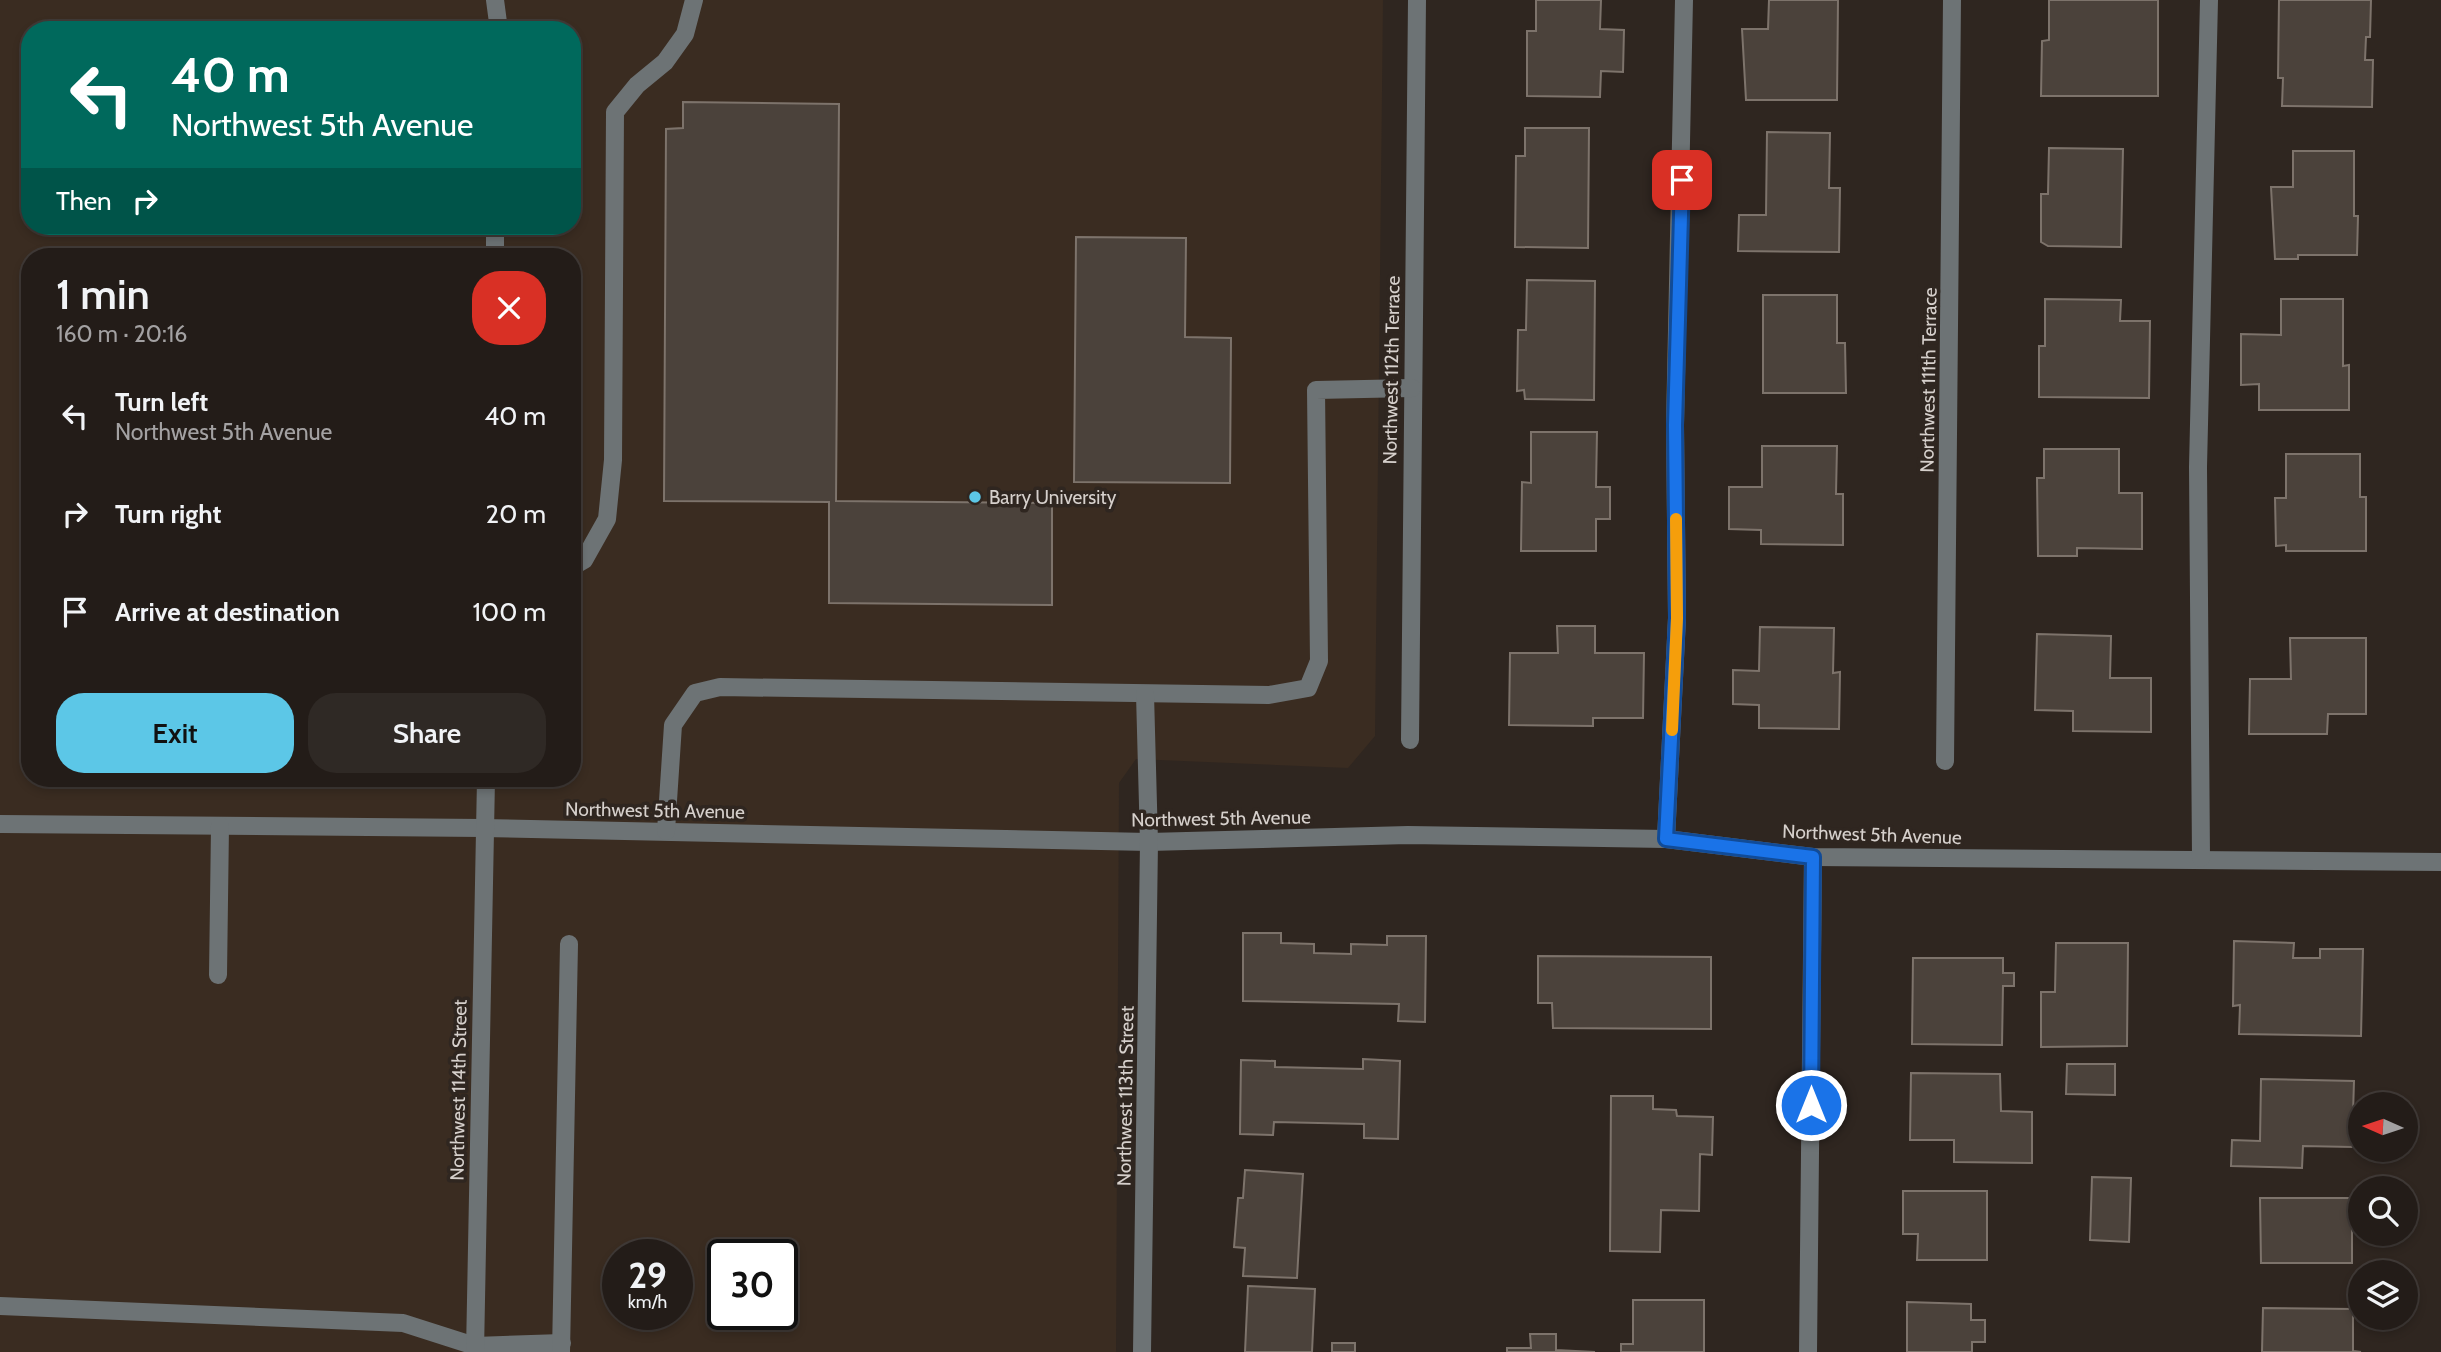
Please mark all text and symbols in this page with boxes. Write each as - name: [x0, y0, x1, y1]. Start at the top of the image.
- text: 40 m: [171, 45, 290, 104]
- icon: left: [56, 49, 147, 140]
- text: Northwest 5th Avenue: [171, 105, 473, 144]
- pin: [1652, 150, 1712, 210]
- icon: arrive: [1663, 161, 1701, 199]
- icon: right: [126, 182, 164, 220]
- text: Then: [56, 185, 112, 217]
- text: 1 min: [56, 268, 150, 320]
- button: close: [472, 271, 546, 345]
- street label: Northwest 112th Terrace: [1378, 275, 1405, 465]
- street label: Northwest 111th Terrace: [1915, 287, 1942, 473]
- text: 160 m · 20:16: [56, 320, 187, 348]
- text: Turn left: [115, 386, 208, 418]
- icon: left: [56, 397, 94, 435]
- text: 40 m: [484, 400, 546, 432]
- text: Northwest 5th Avenue: [115, 418, 332, 446]
- place label: Barry University: [989, 486, 1117, 509]
- marker: Barry University: [967, 489, 983, 505]
- icon: right: [56, 495, 94, 533]
- text: Turn right: [115, 498, 221, 530]
- text: 20 m: [486, 498, 546, 530]
- icon: arrive: [56, 593, 94, 631]
- text: Arrive at destination: [115, 596, 340, 628]
- text: 100 m: [473, 596, 546, 628]
- button: Exit: [56, 693, 294, 773]
- button: Share: [308, 693, 546, 773]
- street label: Northwest 5th Avenue: [565, 797, 745, 824]
- street label: Northwest 5th Avenue: [1131, 805, 1311, 832]
- street label: Northwest 5th Avenue: [1782, 820, 1962, 849]
- street label: Northwest 114th Street: [445, 999, 472, 1181]
- street label: Northwest 113th Street: [1112, 1005, 1139, 1186]
- position arrow: [1774, 1068, 1848, 1142]
- north arrow: [2348, 1092, 2418, 1162]
- map controls: [2348, 1092, 2418, 1330]
- button: search: [2348, 1176, 2418, 1246]
- speed limit sign: 30: [707, 1239, 798, 1330]
- text: 29: [628, 1254, 667, 1297]
- button: layers: [2348, 1260, 2418, 1330]
- text: km/h: [628, 1291, 667, 1313]

